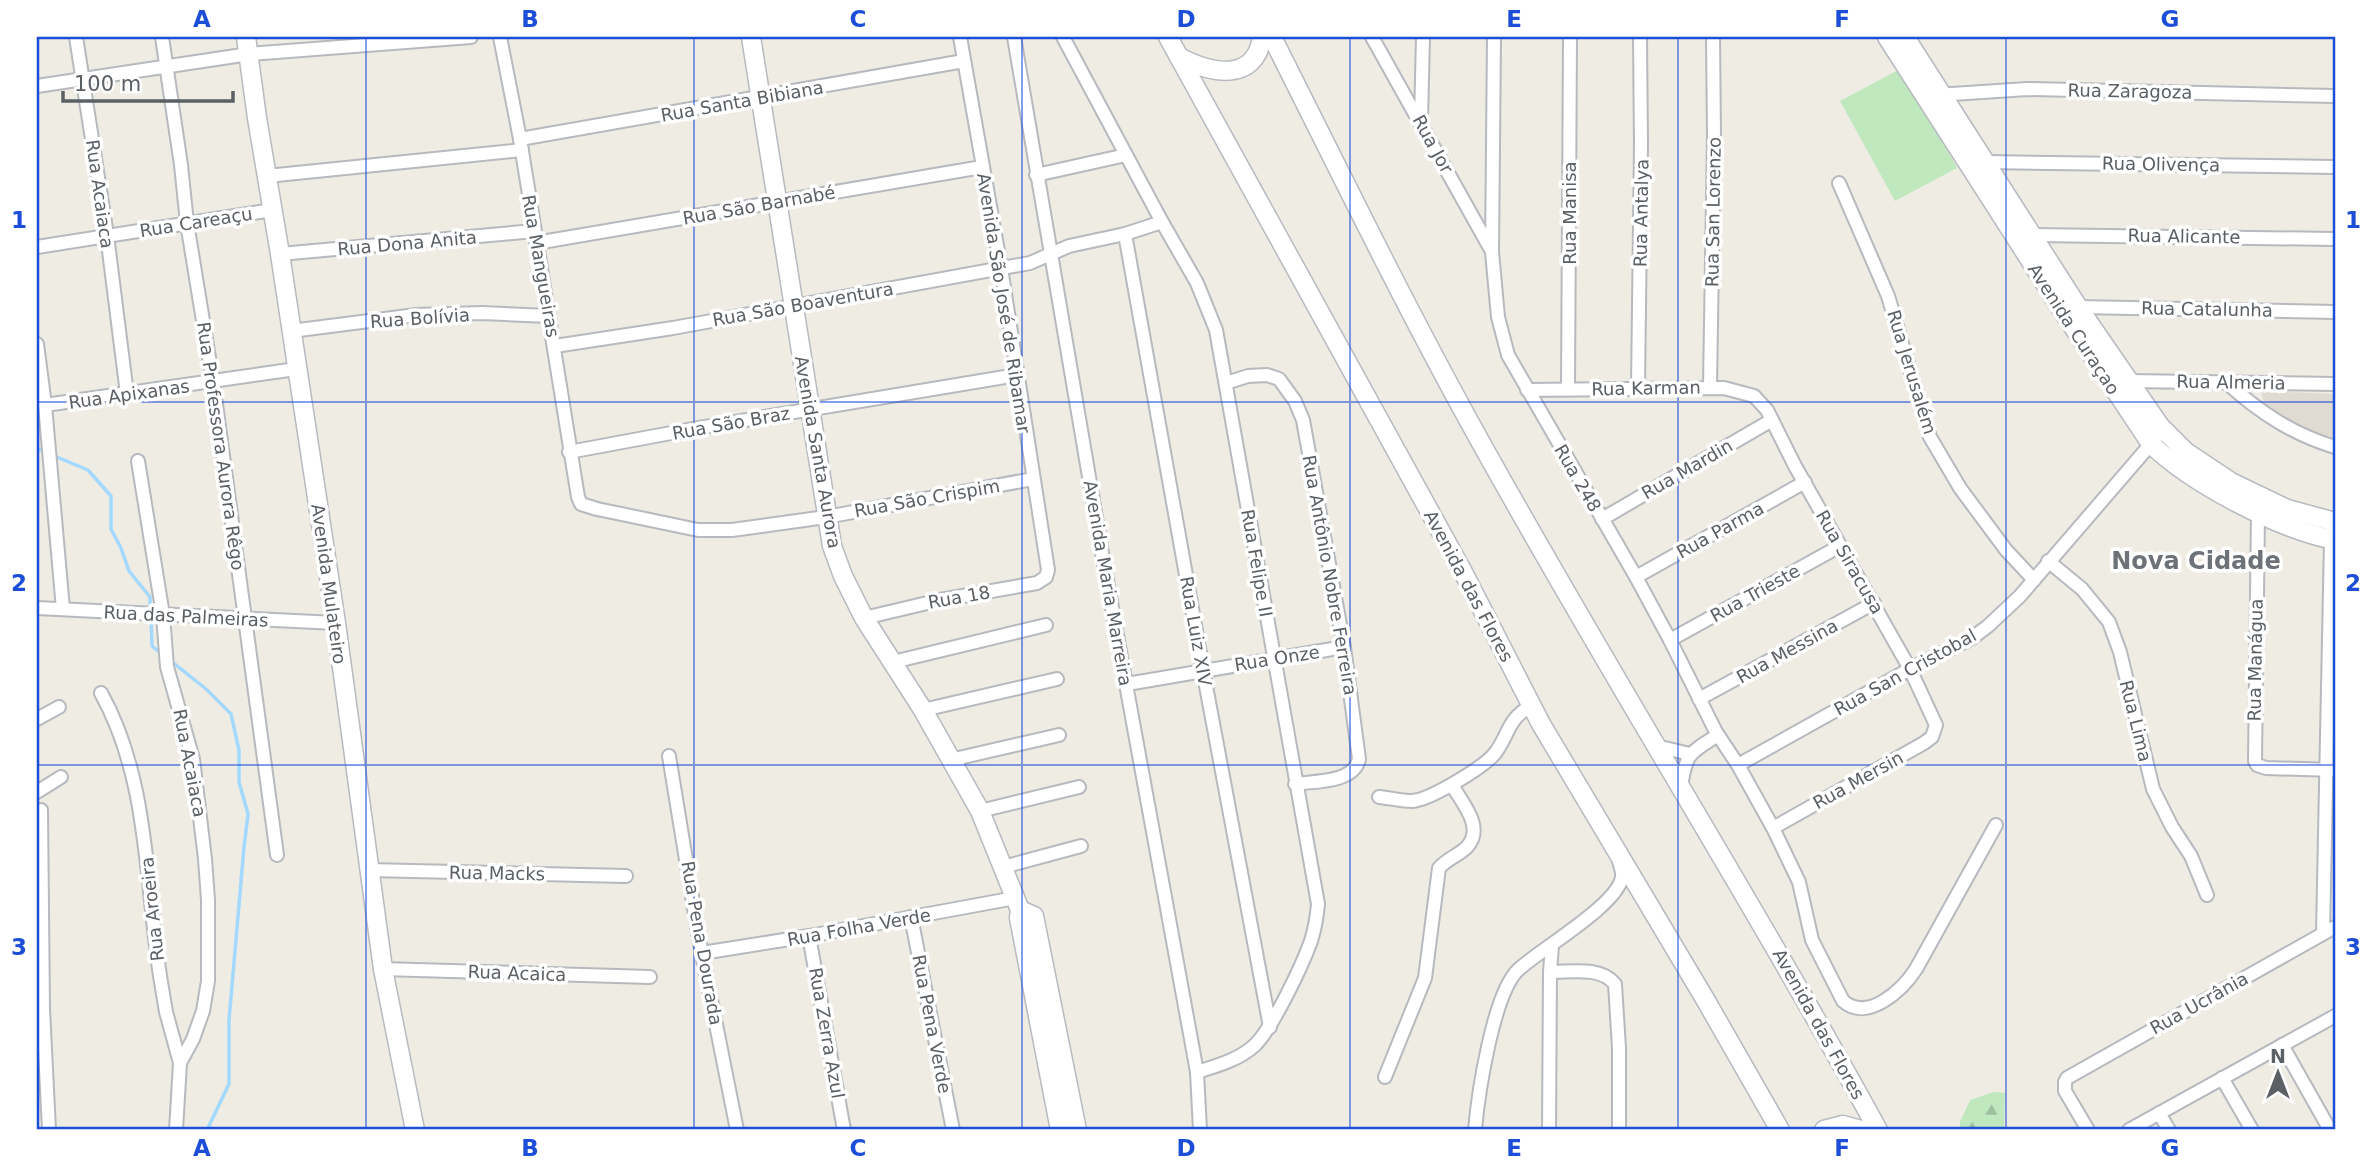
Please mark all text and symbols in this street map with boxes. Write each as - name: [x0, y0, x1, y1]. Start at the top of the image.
- text: A: [193, 6, 211, 32]
- text: B: [521, 6, 539, 32]
- text: C: [850, 6, 866, 32]
- text: D: [1176, 6, 1196, 32]
- text: E: [1506, 6, 1522, 32]
- text: F: [1834, 6, 1850, 32]
- text: G: [2161, 6, 2179, 32]
- scale bar: [63, 60, 233, 104]
- text: 100 m: [74, 72, 141, 96]
- street label: Rua Santa Bibiana: [659, 76, 825, 126]
- street label: Rua Zaragoza: [2068, 79, 2192, 103]
- street label: Rua Jor: [1408, 111, 1458, 177]
- street label: Rua San Lorenzo: [1701, 137, 1725, 287]
- street label: Rua Acaiaca: [82, 138, 118, 250]
- street label: Rua Olivença: [2102, 152, 2220, 176]
- street label: Rua Antalya: [1630, 159, 1652, 267]
- street label: Rua Manisa: [1559, 161, 1580, 265]
- street label: Avenida São José de Ribamar: [973, 171, 1035, 435]
- street label: Rua São Barnabé: [681, 181, 837, 229]
- street label: Rua Mangueiras: [518, 193, 564, 339]
- street label: Rua Careaçu: [138, 203, 254, 241]
- text: 1: [11, 207, 27, 233]
- text: 1: [2345, 207, 2361, 233]
- street label: Rua Alicante: [2128, 225, 2240, 247]
- street label: Rua Dona Anita: [336, 226, 478, 260]
- street label: Avenida Curaçao: [2024, 260, 2124, 398]
- street label: Rua São Boaventura: [711, 278, 895, 330]
- street label: Rua Catalunha: [2141, 297, 2273, 321]
- street label: Rua Bolívia: [369, 304, 471, 332]
- street label: Rua Jerusalém: [1883, 307, 1941, 437]
- street label: Rua Professora Aurora Rêgo: [193, 320, 249, 572]
- street label: Avenida Santa Aurora: [791, 354, 845, 550]
- street label: Rua Almeria: [2176, 371, 2286, 393]
- street label: Rua Apixanas: [67, 375, 191, 413]
- street label: Rua Karman: [1591, 377, 1701, 399]
- street label: Rua São Braz: [670, 402, 792, 444]
- street label: Rua Mardin: [1638, 435, 1736, 503]
- street label: Rua 248: [1550, 441, 1606, 515]
- street label: Rua Antônio Nobre Ferreira: [1299, 453, 1361, 697]
- street label: Rua São Crispim: [853, 475, 1001, 521]
- street label: Avenida Maria Marreira: [1080, 479, 1136, 687]
- street label: Rua Parma: [1673, 497, 1767, 563]
- street label: Avenida Mulateiro: [307, 502, 351, 666]
- street label: Avenida das Flores: [1420, 506, 1518, 666]
- street label: Rua Siracusa: [1812, 506, 1888, 618]
- street label: Rua Felipe II: [1237, 507, 1277, 619]
- district label: Nova Cidade: [2111, 547, 2281, 575]
- street label: Rua Trieste: [1707, 560, 1803, 626]
- text: 2: [11, 570, 27, 596]
- text: 2: [2345, 570, 2361, 596]
- street label: Rua Luiz XIV: [1176, 574, 1216, 688]
- street label: Rua 18: [926, 581, 992, 613]
- street label: Rua Manágua: [2243, 598, 2267, 722]
- street label: Rua das Palmeiras: [103, 601, 269, 631]
- street label: Rua Messina: [1733, 615, 1841, 687]
- street label: Rua San Cristobal: [1830, 624, 1980, 720]
- street label: Rua Onze: [1233, 641, 1321, 675]
- street label: Rua Lima: [2116, 678, 2156, 764]
- street label: Rua Acaiaca: [169, 707, 211, 819]
- street label: Rua Mersin: [1809, 747, 1907, 813]
- street label: Rua Aroeira: [136, 856, 168, 962]
- street label: Rua Pena Dourada: [677, 859, 727, 1027]
- street label: Rua Macks: [449, 862, 545, 884]
- street label: Rua Folha Verde: [786, 904, 932, 950]
- text: 3: [11, 934, 27, 960]
- text: 3: [2345, 934, 2361, 960]
- street label: Avenida das Flores: [1769, 945, 1869, 1103]
- street label: Rua Pena Verde: [908, 953, 956, 1095]
- street label: Rua Acaica: [467, 961, 567, 985]
- street label: Rua Zerra Azul: [805, 966, 849, 1100]
- street label: Rua Ucrânia: [2146, 967, 2252, 1039]
- north arrow: [2242, 1038, 2312, 1108]
- text: N: [2270, 1045, 2286, 1067]
- text: A: [193, 1135, 211, 1161]
- text: B: [521, 1135, 539, 1161]
- text: C: [850, 1135, 866, 1161]
- text: D: [1176, 1135, 1196, 1161]
- text: E: [1506, 1135, 1522, 1161]
- text: F: [1834, 1135, 1850, 1161]
- text: G: [2161, 1135, 2179, 1161]

